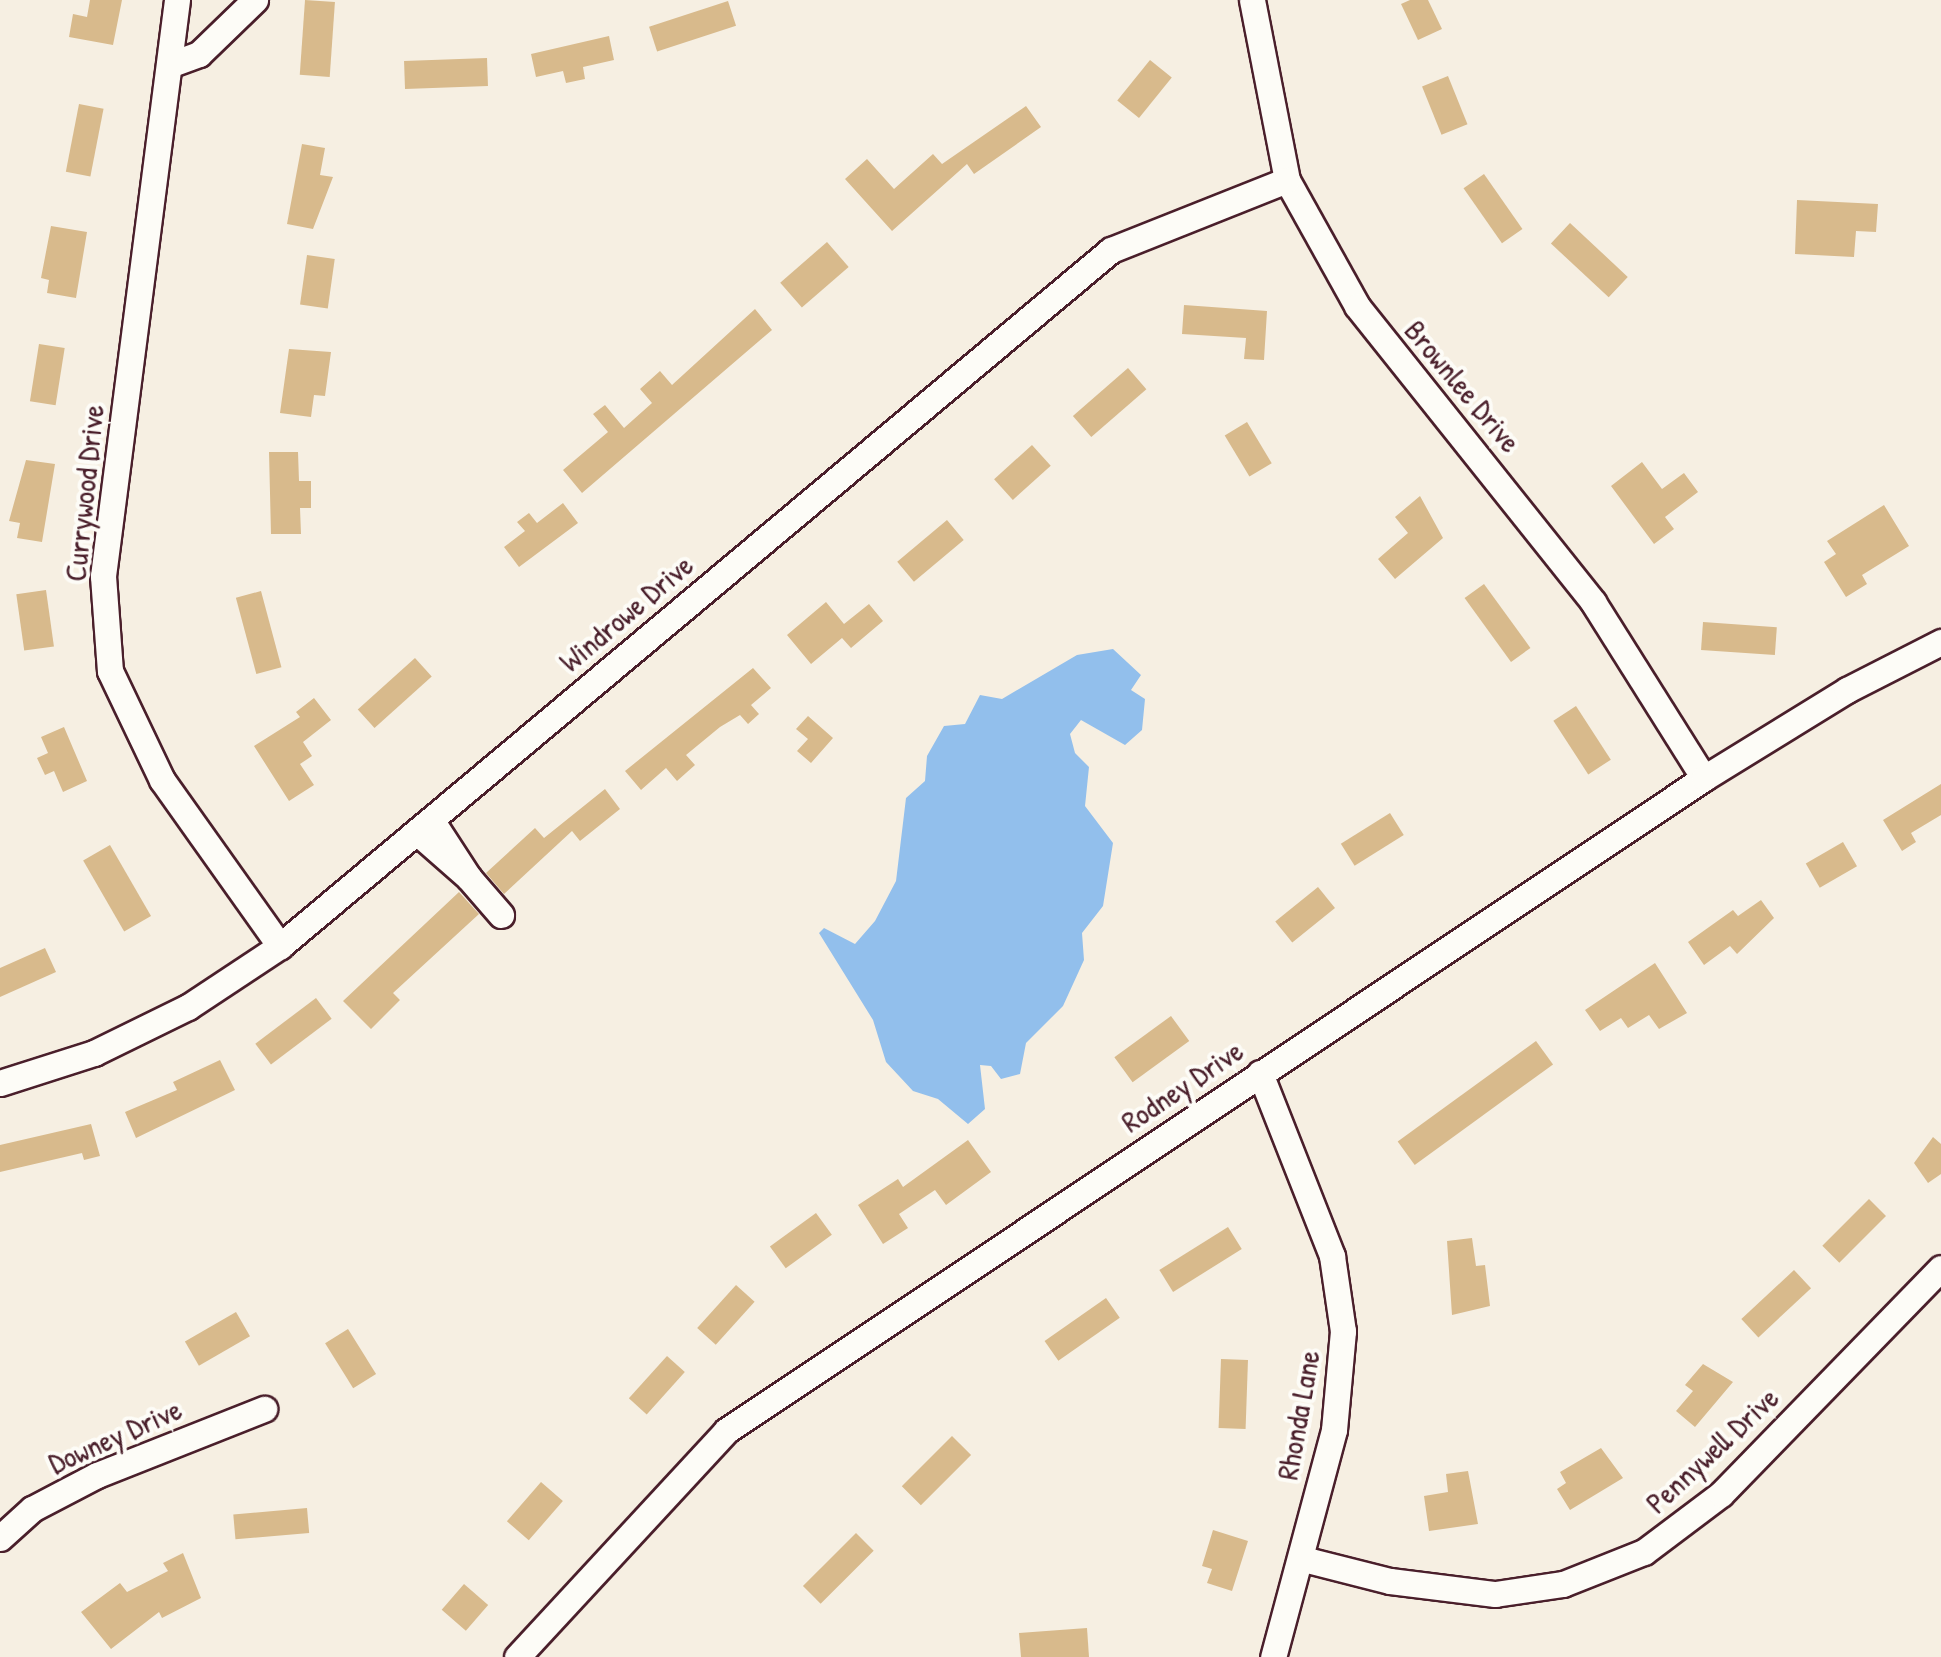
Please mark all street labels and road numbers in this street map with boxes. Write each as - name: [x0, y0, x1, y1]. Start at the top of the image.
- street label: Brownlee Drive: [1397, 313, 1529, 459]
- street label: Currywood Drive: [57, 403, 111, 583]
- street label: Windrowe Drive: [552, 547, 700, 679]
- street label: Rodney Drive: [1114, 1032, 1250, 1140]
- street label: Rhonda Lane: [1269, 1348, 1327, 1482]
- street label: Pennywell Drive: [1638, 1379, 1786, 1521]
- street label: Downey Drive: [43, 1391, 187, 1481]

